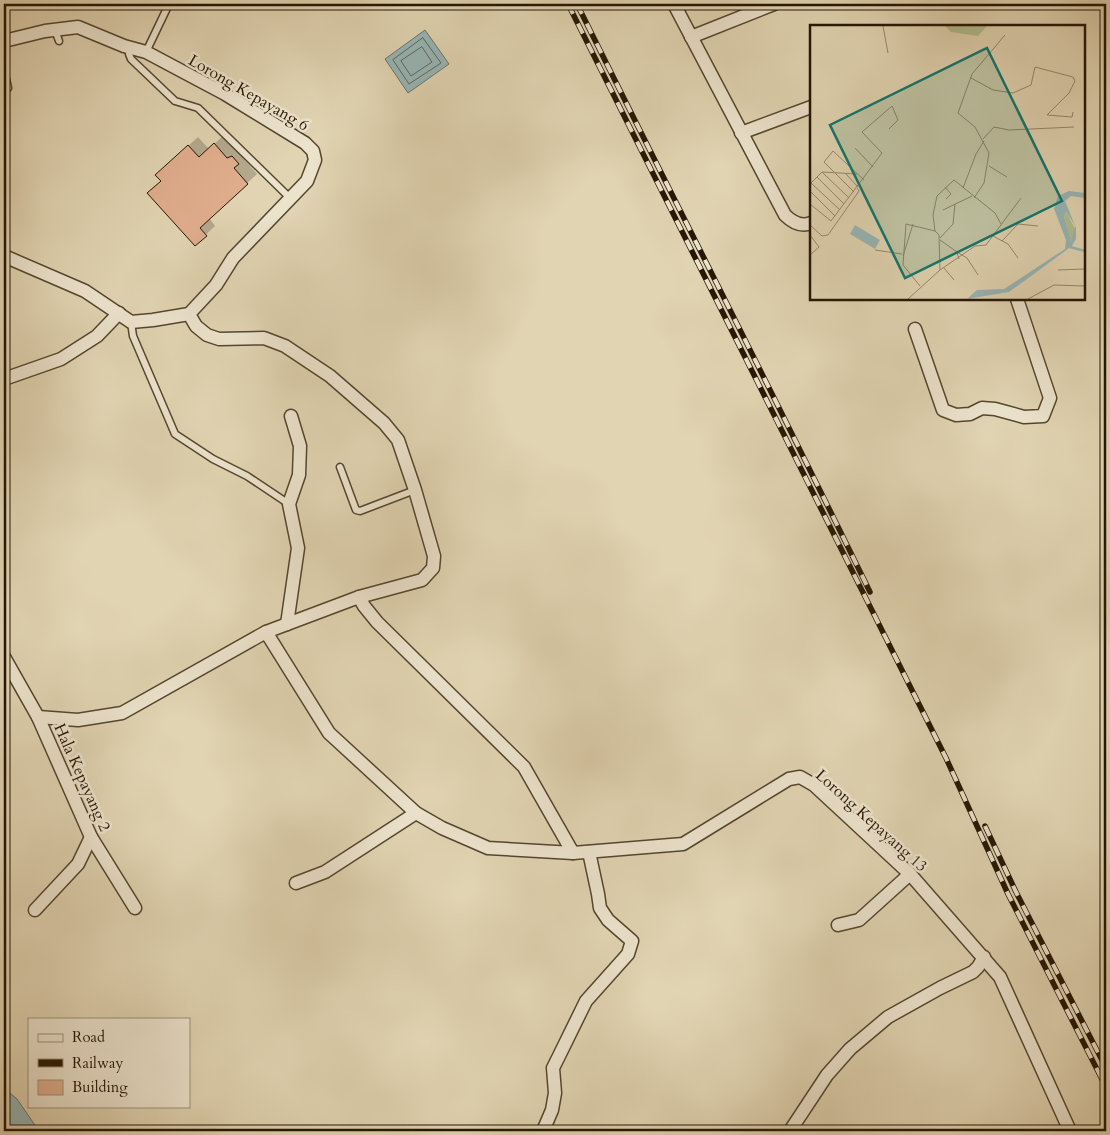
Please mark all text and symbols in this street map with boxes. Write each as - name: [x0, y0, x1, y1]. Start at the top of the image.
- inset map: [810, 25, 1085, 300]
- street label: Lorong Kepayang 6: [184, 49, 313, 136]
- street label: Hala Kepayang 2: [48, 720, 116, 835]
- street label: Lorong Kepayang 13: [811, 764, 932, 877]
- legend: [28, 1018, 190, 1108]
- text: Road: [72, 1027, 105, 1047]
- text: Railway: [72, 1053, 123, 1073]
- text: Building: [72, 1077, 128, 1097]

